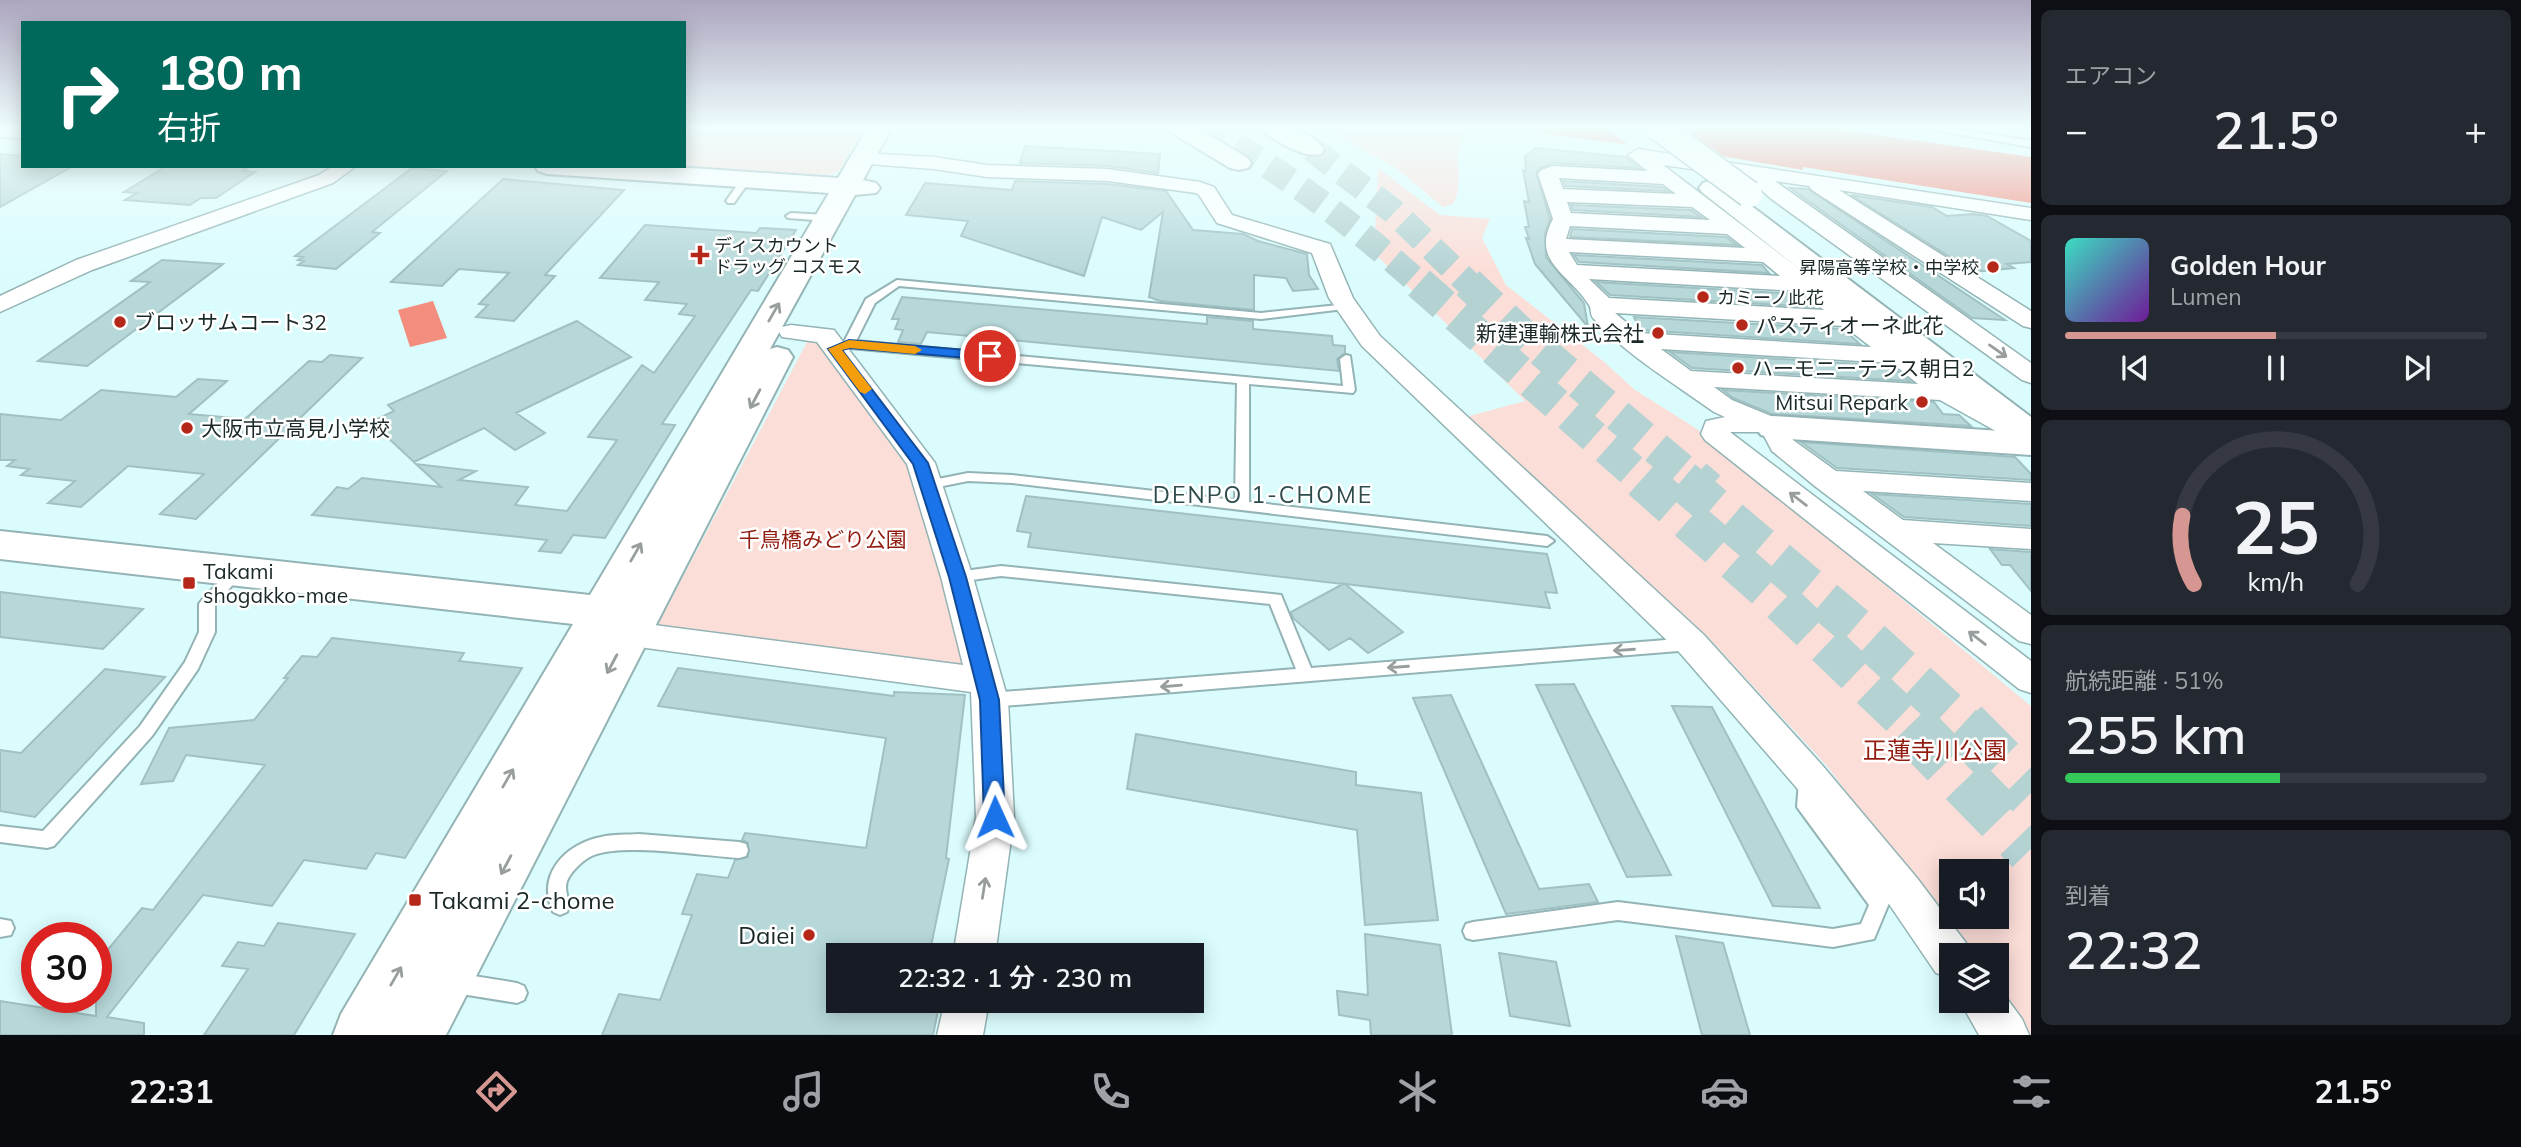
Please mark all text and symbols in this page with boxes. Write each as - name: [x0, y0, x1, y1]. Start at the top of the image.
- text: 180 m: [157, 41, 303, 102]
- icon: right: [42, 49, 133, 140]
- text: エアコン: [2065, 61, 2157, 90]
- text: 21.5°: [2213, 97, 2339, 162]
- text: −: [2065, 106, 2088, 154]
- text: +: [2464, 106, 2487, 154]
- text: 右折: [157, 107, 221, 147]
- place label: ディスカウント ドラッグ コスモス: [714, 234, 863, 278]
- marker: ディスカウント ドラッグ コスモス: [692, 247, 708, 263]
- text: Golden Hour: [2170, 249, 2326, 282]
- place label: 昇陽高等学校・中学校: [1799, 256, 1979, 279]
- marker: 昇陽高等学校・中学校: [1985, 259, 2001, 275]
- text: Lumen: [2170, 282, 2242, 311]
- place label: カミーノ此花: [1717, 286, 1824, 309]
- marker: カミーノ此花: [1695, 289, 1711, 305]
- one-way arrow: [767, 302, 781, 322]
- place label: ブロッサムコート32: [134, 309, 327, 335]
- place label: パスティオーネ此花: [1756, 312, 1944, 338]
- marker: ブロッサムコート32: [112, 314, 128, 330]
- marker: パスティオーネ此花: [1734, 317, 1750, 333]
- place label: 新建運輸株式会社: [1476, 320, 1644, 346]
- marker: 新建運輸株式会社: [1650, 325, 1666, 341]
- pin: [960, 326, 1020, 386]
- icon: arrive: [971, 337, 1009, 375]
- one-way arrow: [1988, 344, 2007, 358]
- icon: previous: [2116, 349, 2154, 387]
- icon: pause: [2257, 349, 2295, 387]
- icon: next: [2398, 349, 2436, 387]
- place label: ハーモニーテラス朝日2: [1752, 355, 1974, 381]
- marker: ハーモニーテラス朝日2: [1730, 360, 1746, 376]
- one-way arrow: [748, 388, 762, 408]
- place label: Mitsui Repark: [1775, 389, 1908, 415]
- marker: Mitsui Repark: [1914, 394, 1930, 410]
- place label: 大阪市立高見小学校: [201, 415, 390, 441]
- marker: 大阪市立高見小学校: [179, 420, 195, 436]
- district label: DENPO 1-CHOME: [1153, 480, 1373, 509]
- text: 25: [2232, 481, 2320, 572]
- one-way arrow: [1789, 491, 1807, 506]
- park label: 千鳥橋みどり公園: [739, 526, 907, 552]
- one-way arrow: [630, 542, 643, 563]
- place label: Takami shogakko-mae: [203, 558, 348, 608]
- text: km/h: [2248, 565, 2304, 596]
- marker: Takami shogakko-mae: [181, 575, 197, 591]
- one-way arrow: [1969, 631, 1987, 646]
- one-way arrow: [1613, 643, 1636, 656]
- one-way arrow: [605, 653, 619, 674]
- one-way arrow: [1387, 661, 1409, 674]
- text: 航続距離 · 51%: [2065, 666, 2223, 695]
- one-way arrow: [1160, 680, 1183, 693]
- text: 255 km: [2065, 702, 2246, 767]
- park label: 正蓮寺川公園: [1863, 735, 2007, 765]
- one-way arrow: [501, 768, 515, 788]
- position arrow: [958, 780, 1032, 854]
- one-way arrow: [498, 854, 512, 875]
- map controls: [1939, 859, 2009, 1013]
- button: sound: [1939, 859, 2009, 929]
- one-way arrow: [978, 877, 991, 900]
- text: 到着: [2065, 881, 2111, 910]
- place label: Takami 2-chome: [429, 885, 615, 915]
- marker: Takami 2-chome: [407, 892, 423, 908]
- text: 22:32: [2065, 917, 2202, 982]
- place label: Daiei: [738, 920, 795, 950]
- speed limit sign: 30: [21, 922, 112, 1013]
- marker: Daiei: [801, 927, 817, 943]
- button: layers: [1939, 943, 2009, 1013]
- text: 22:32 · 1 分 · 230 m: [898, 961, 1132, 994]
- one-way arrow: [389, 966, 403, 986]
- icon: directions: [472, 1067, 521, 1116]
- icon: music: [779, 1067, 828, 1116]
- icon: phone: [1086, 1067, 1135, 1116]
- icon: climate: [1393, 1067, 1442, 1116]
- icon: car: [1700, 1067, 1749, 1116]
- icon: filters: [2007, 1067, 2056, 1116]
- text: 22:31: [129, 1071, 214, 1111]
- text: 21.5°: [2314, 1071, 2392, 1111]

